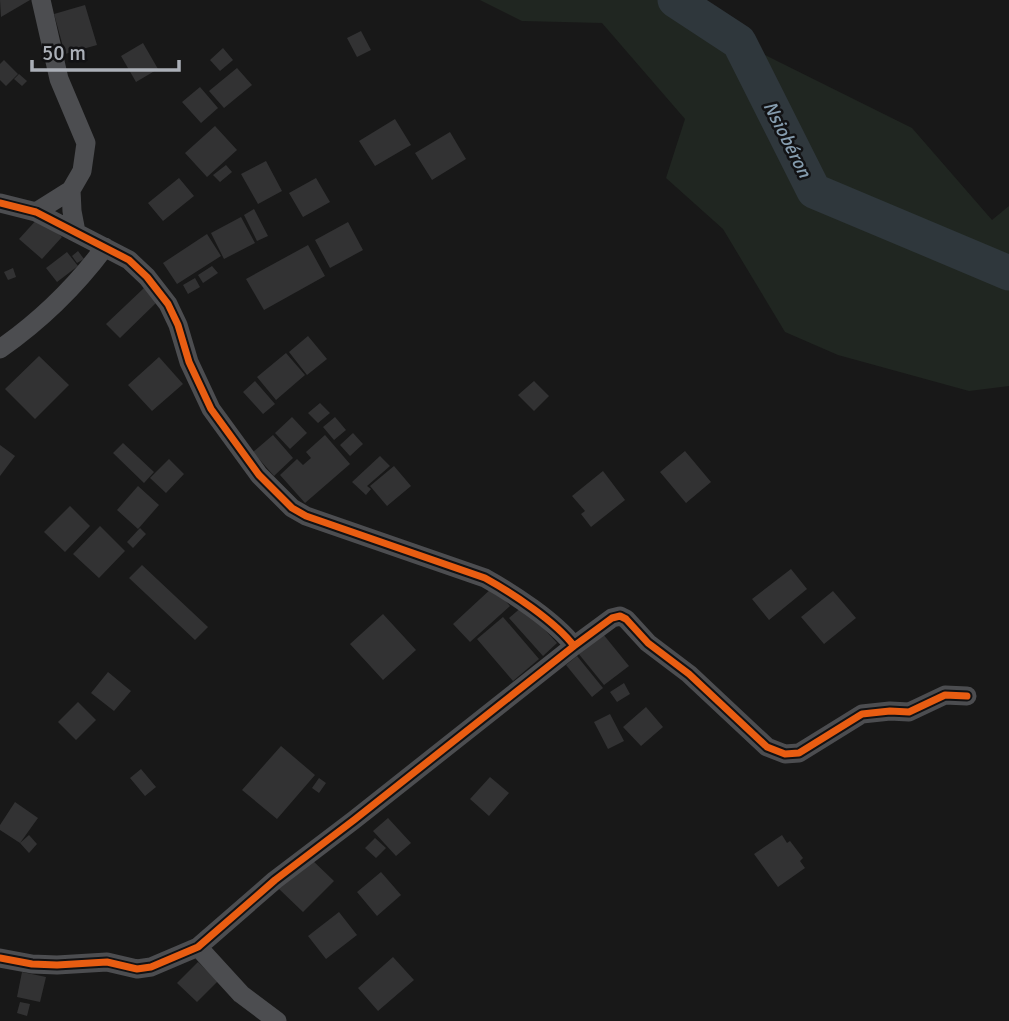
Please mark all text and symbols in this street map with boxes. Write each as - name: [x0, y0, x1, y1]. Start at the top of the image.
- scale bar: [32, 28, 178, 72]
- text: 50 m: [42, 40, 86, 66]
- water label: Nsiobéron: [758, 97, 817, 182]

